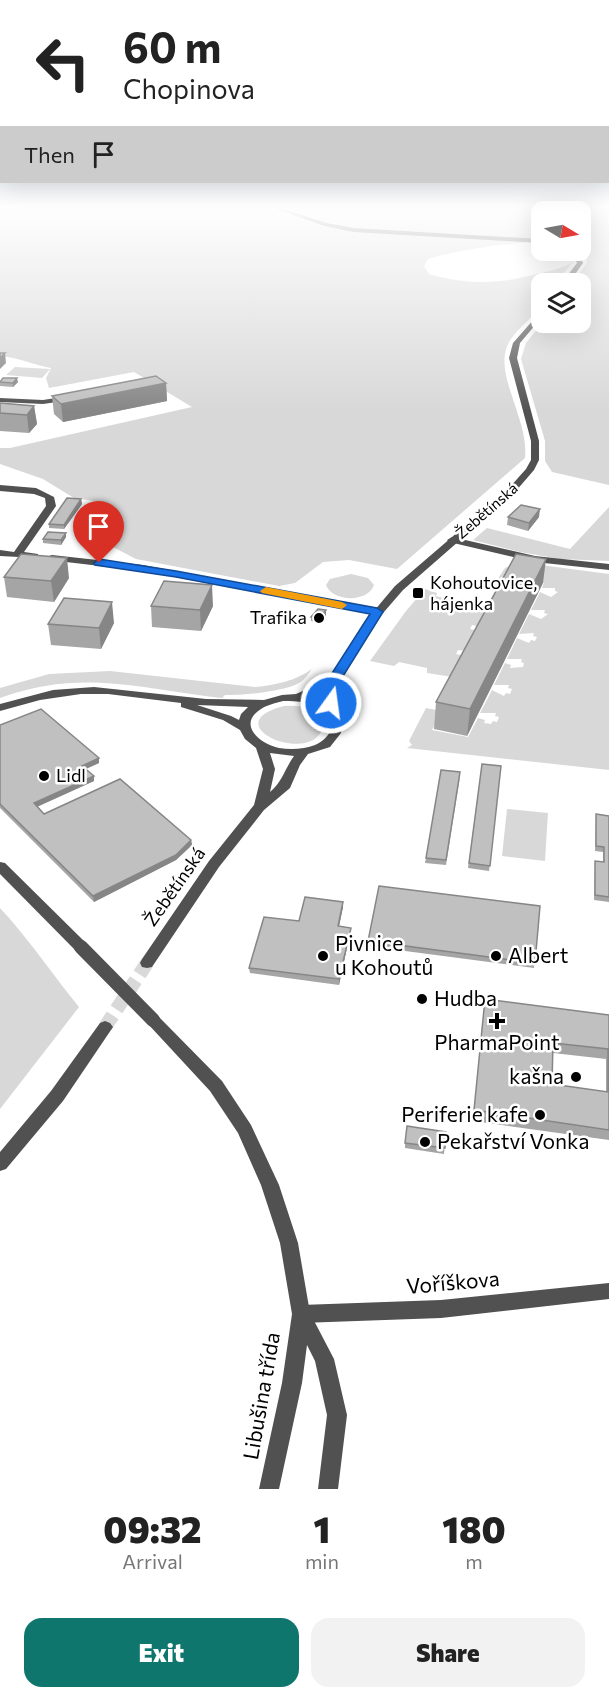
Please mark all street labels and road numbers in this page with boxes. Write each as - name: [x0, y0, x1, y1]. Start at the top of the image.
- street label: Žebětínská: [451, 478, 521, 542]
- street label: Žebětínská: [139, 843, 209, 930]
- street label: Voříškova: [405, 1265, 501, 1298]
- street label: Libušina třída: [237, 1330, 284, 1461]

